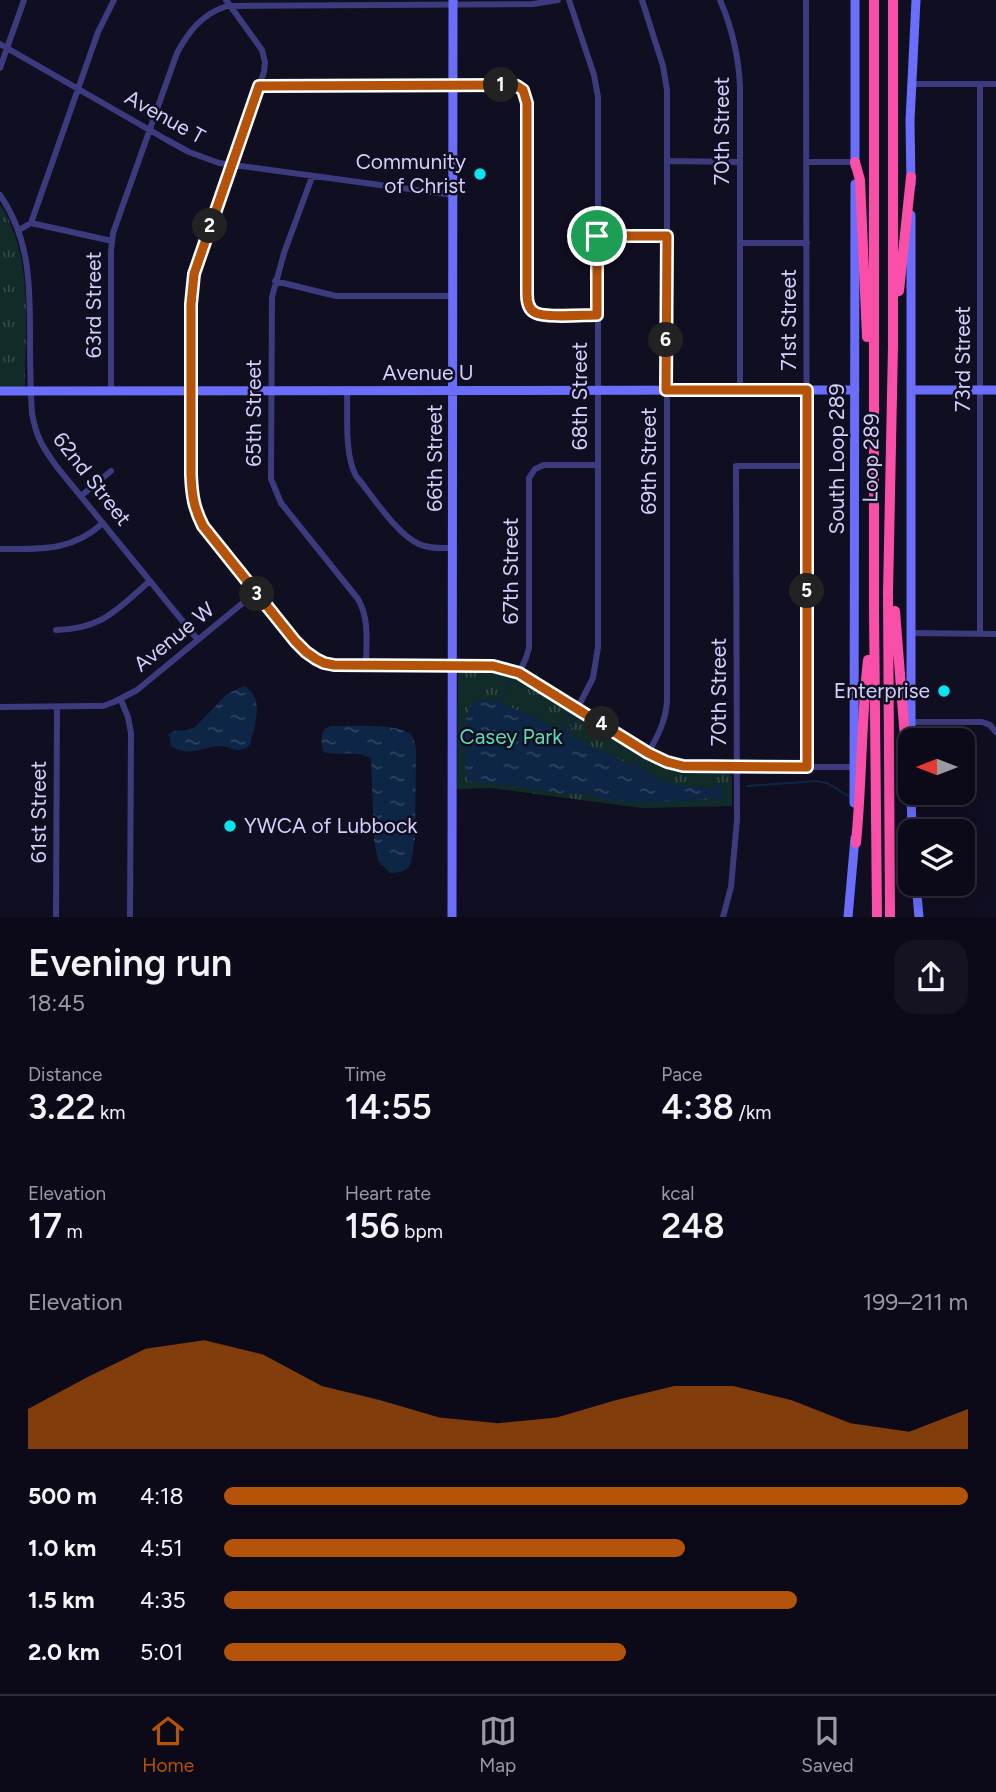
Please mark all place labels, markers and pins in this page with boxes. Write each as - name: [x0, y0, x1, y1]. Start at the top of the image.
- pin: 1: [484, 68, 518, 102]
- place label: Community of Christ: [356, 149, 466, 198]
- marker: Community of Christ: [472, 166, 488, 182]
- pin: [567, 206, 627, 266]
- pin: 2: [192, 208, 228, 244]
- pin: 6: [648, 322, 684, 358]
- pin: 5: [790, 574, 824, 608]
- pin: 3: [240, 576, 274, 612]
- place label: Enterprise: [834, 678, 930, 703]
- marker: Enterprise: [936, 683, 952, 699]
- pin: 4: [584, 706, 620, 742]
- place label: YWCA of Lubbock: [244, 813, 418, 838]
- marker: YWCA of Lubbock: [222, 818, 238, 834]

